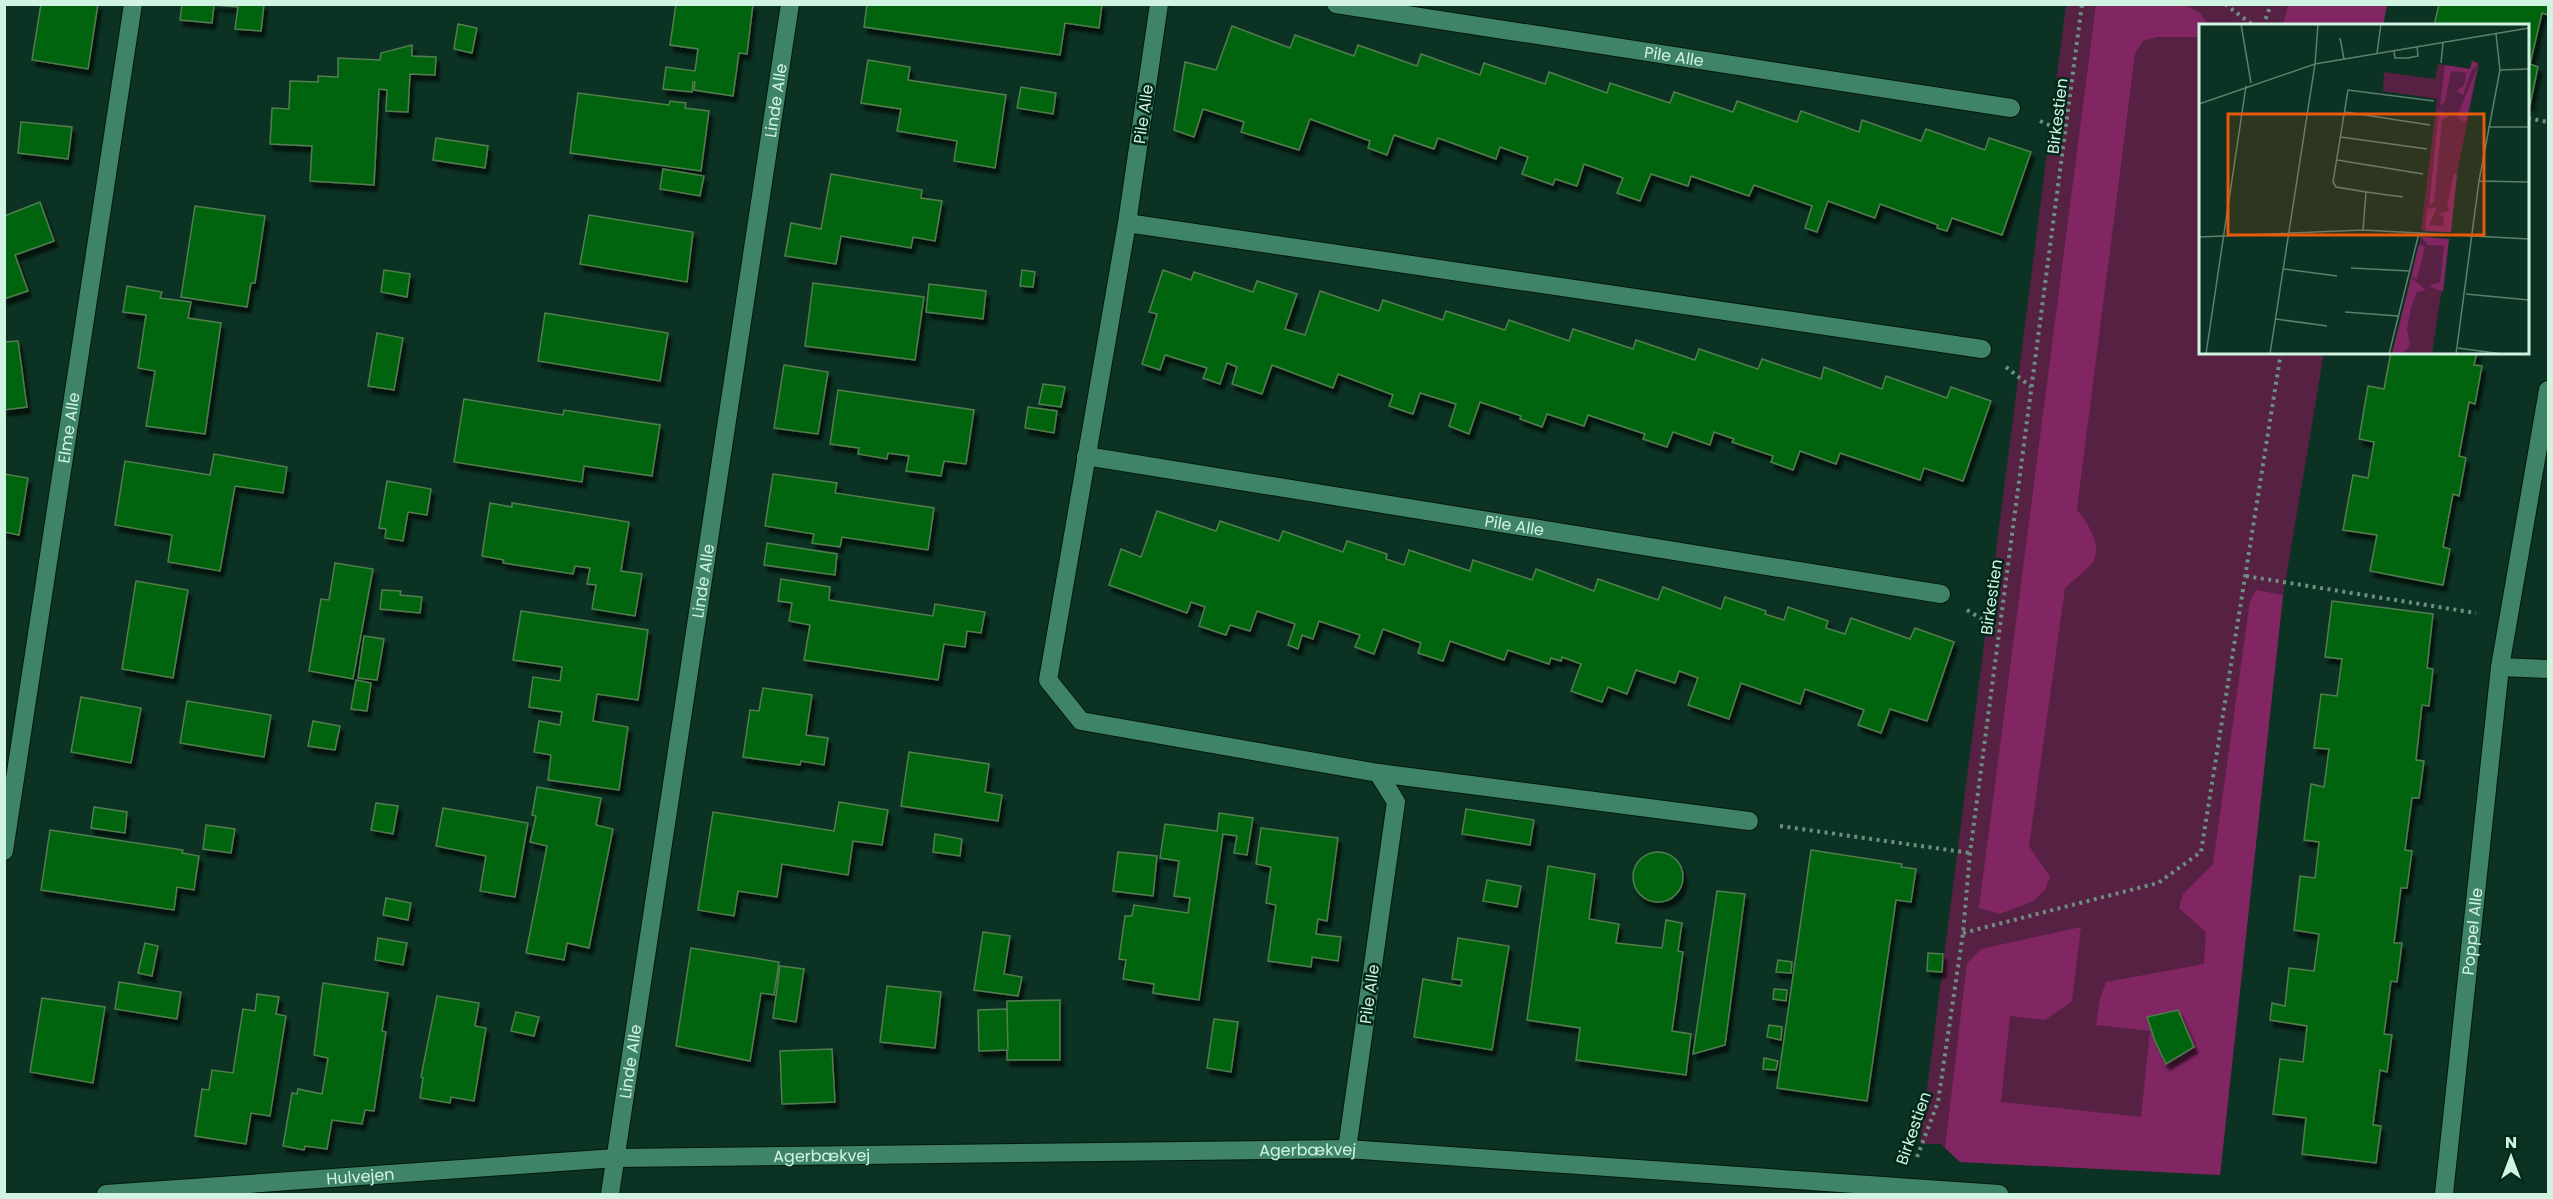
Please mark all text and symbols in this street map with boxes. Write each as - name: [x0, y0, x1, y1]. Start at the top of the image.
- inset map: [2199, 24, 2529, 354]
- street label: Pile Alle: [1643, 41, 1705, 73]
- street label: Linde Alle: [759, 62, 793, 139]
- street label: Birkestien: [2041, 77, 2074, 155]
- street label: Pile Alle: [1128, 83, 1159, 145]
- street label: Elme Alle: [52, 391, 86, 465]
- street label: Pile Alle: [1483, 510, 1546, 542]
- street label: Linde Alle: [686, 542, 720, 620]
- street label: Birkestien: [1975, 558, 2008, 636]
- street label: Poppel Alle: [2456, 887, 2488, 976]
- street label: Pile Alle: [1354, 963, 1385, 1025]
- street label: Linde Alle: [614, 1023, 648, 1100]
- street label: Birkestien: [1890, 1088, 1937, 1168]
- north arrow: [2481, 1127, 2541, 1187]
- text: N: [2505, 1131, 2517, 1154]
- street label: Agerbækvej: [1259, 1138, 1357, 1162]
- street label: Agerbækvej: [773, 1144, 870, 1168]
- street label: Hulvejen: [326, 1163, 395, 1190]

